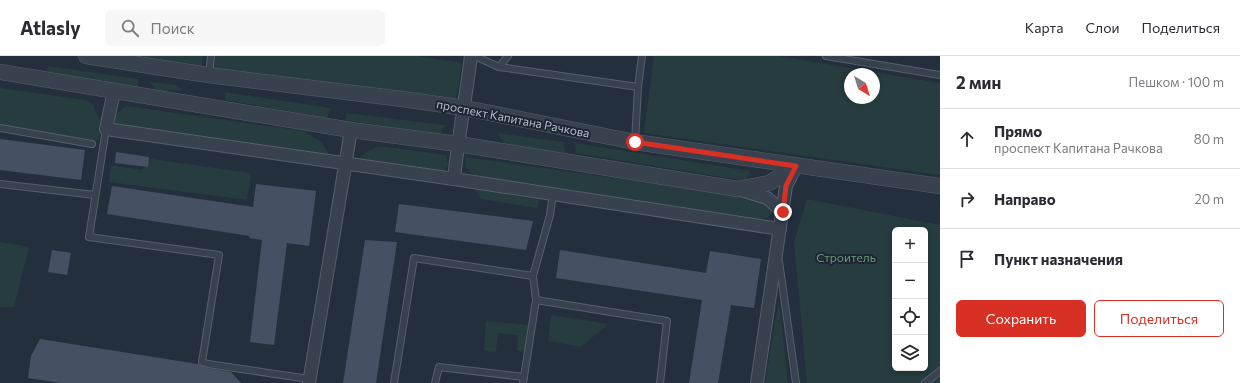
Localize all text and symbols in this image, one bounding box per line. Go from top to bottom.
search box [105,10,385,46]
text: Atlasly [20,16,81,39]
icon: search [119,17,141,39]
text: Поиск [151,19,195,37]
text: Карта [1025,19,1063,36]
text: Слои [1085,19,1120,36]
text: Поделиться [1142,19,1220,36]
north arrow [844,68,880,104]
text: 2 мин [956,72,1001,93]
text: Пешком · 100 m [1129,74,1224,90]
street label: проспект Капитана Рачкова [435,96,591,140]
text: Прямо [994,122,1042,140]
icon: ahead [956,128,978,150]
text: 80 m [1194,131,1224,147]
route start [626,133,644,151]
text: проспект Капитана Рачкова [994,140,1163,156]
icon: right [956,188,978,210]
text: Направо [994,190,1056,208]
text: 20 m [1195,191,1224,207]
route end [774,203,792,221]
map controls [892,227,928,371]
button: + [892,227,928,263]
icon: arrive [956,248,978,270]
park label: Строитель [816,250,876,264]
text: Пункт назначения [994,250,1123,268]
button: − [892,263,928,299]
button: locate [892,299,928,335]
button: Сохранить [956,300,1086,337]
button: Поделиться [1094,300,1224,337]
button: layers [892,335,928,371]

